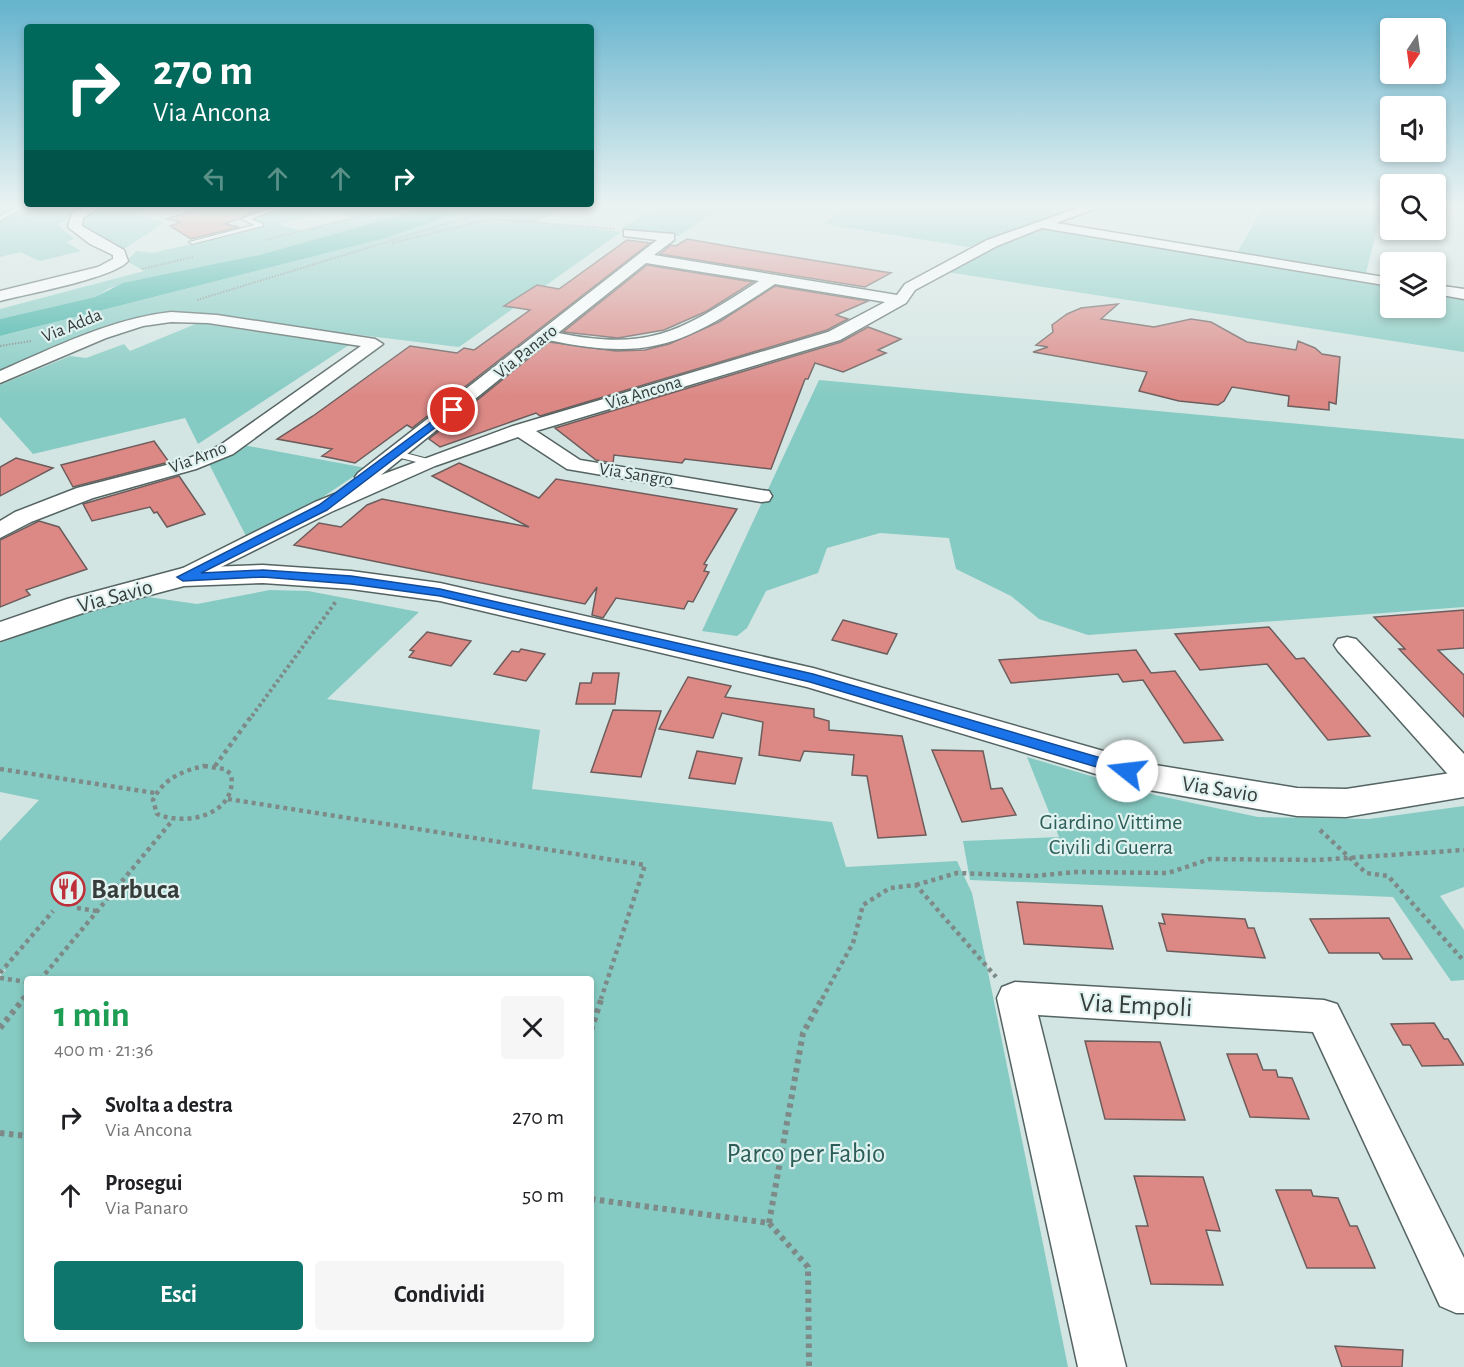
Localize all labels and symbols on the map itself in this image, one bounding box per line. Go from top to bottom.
north arrow [1380,18,1446,84]
street label: Via Adda [39,306,105,346]
street label: Via Panaro [491,321,561,383]
street label: Via Ancona [604,373,684,413]
pin [427,384,478,435]
street label: Via Arno [167,439,229,477]
street label: Via Sangro [598,460,674,490]
street label: Via Savio [75,575,155,617]
position arrow [1095,739,1159,803]
street label: Via Savio [1180,772,1260,806]
park label: Giardino Vittime Civili di Guerra [1040,811,1182,858]
restaurant icon: Barbuca [50,871,86,907]
place label: Barbuca [91,876,180,903]
street label: Via Empoli [1079,989,1193,1021]
park label: Parco per Fabio [727,1140,885,1167]

